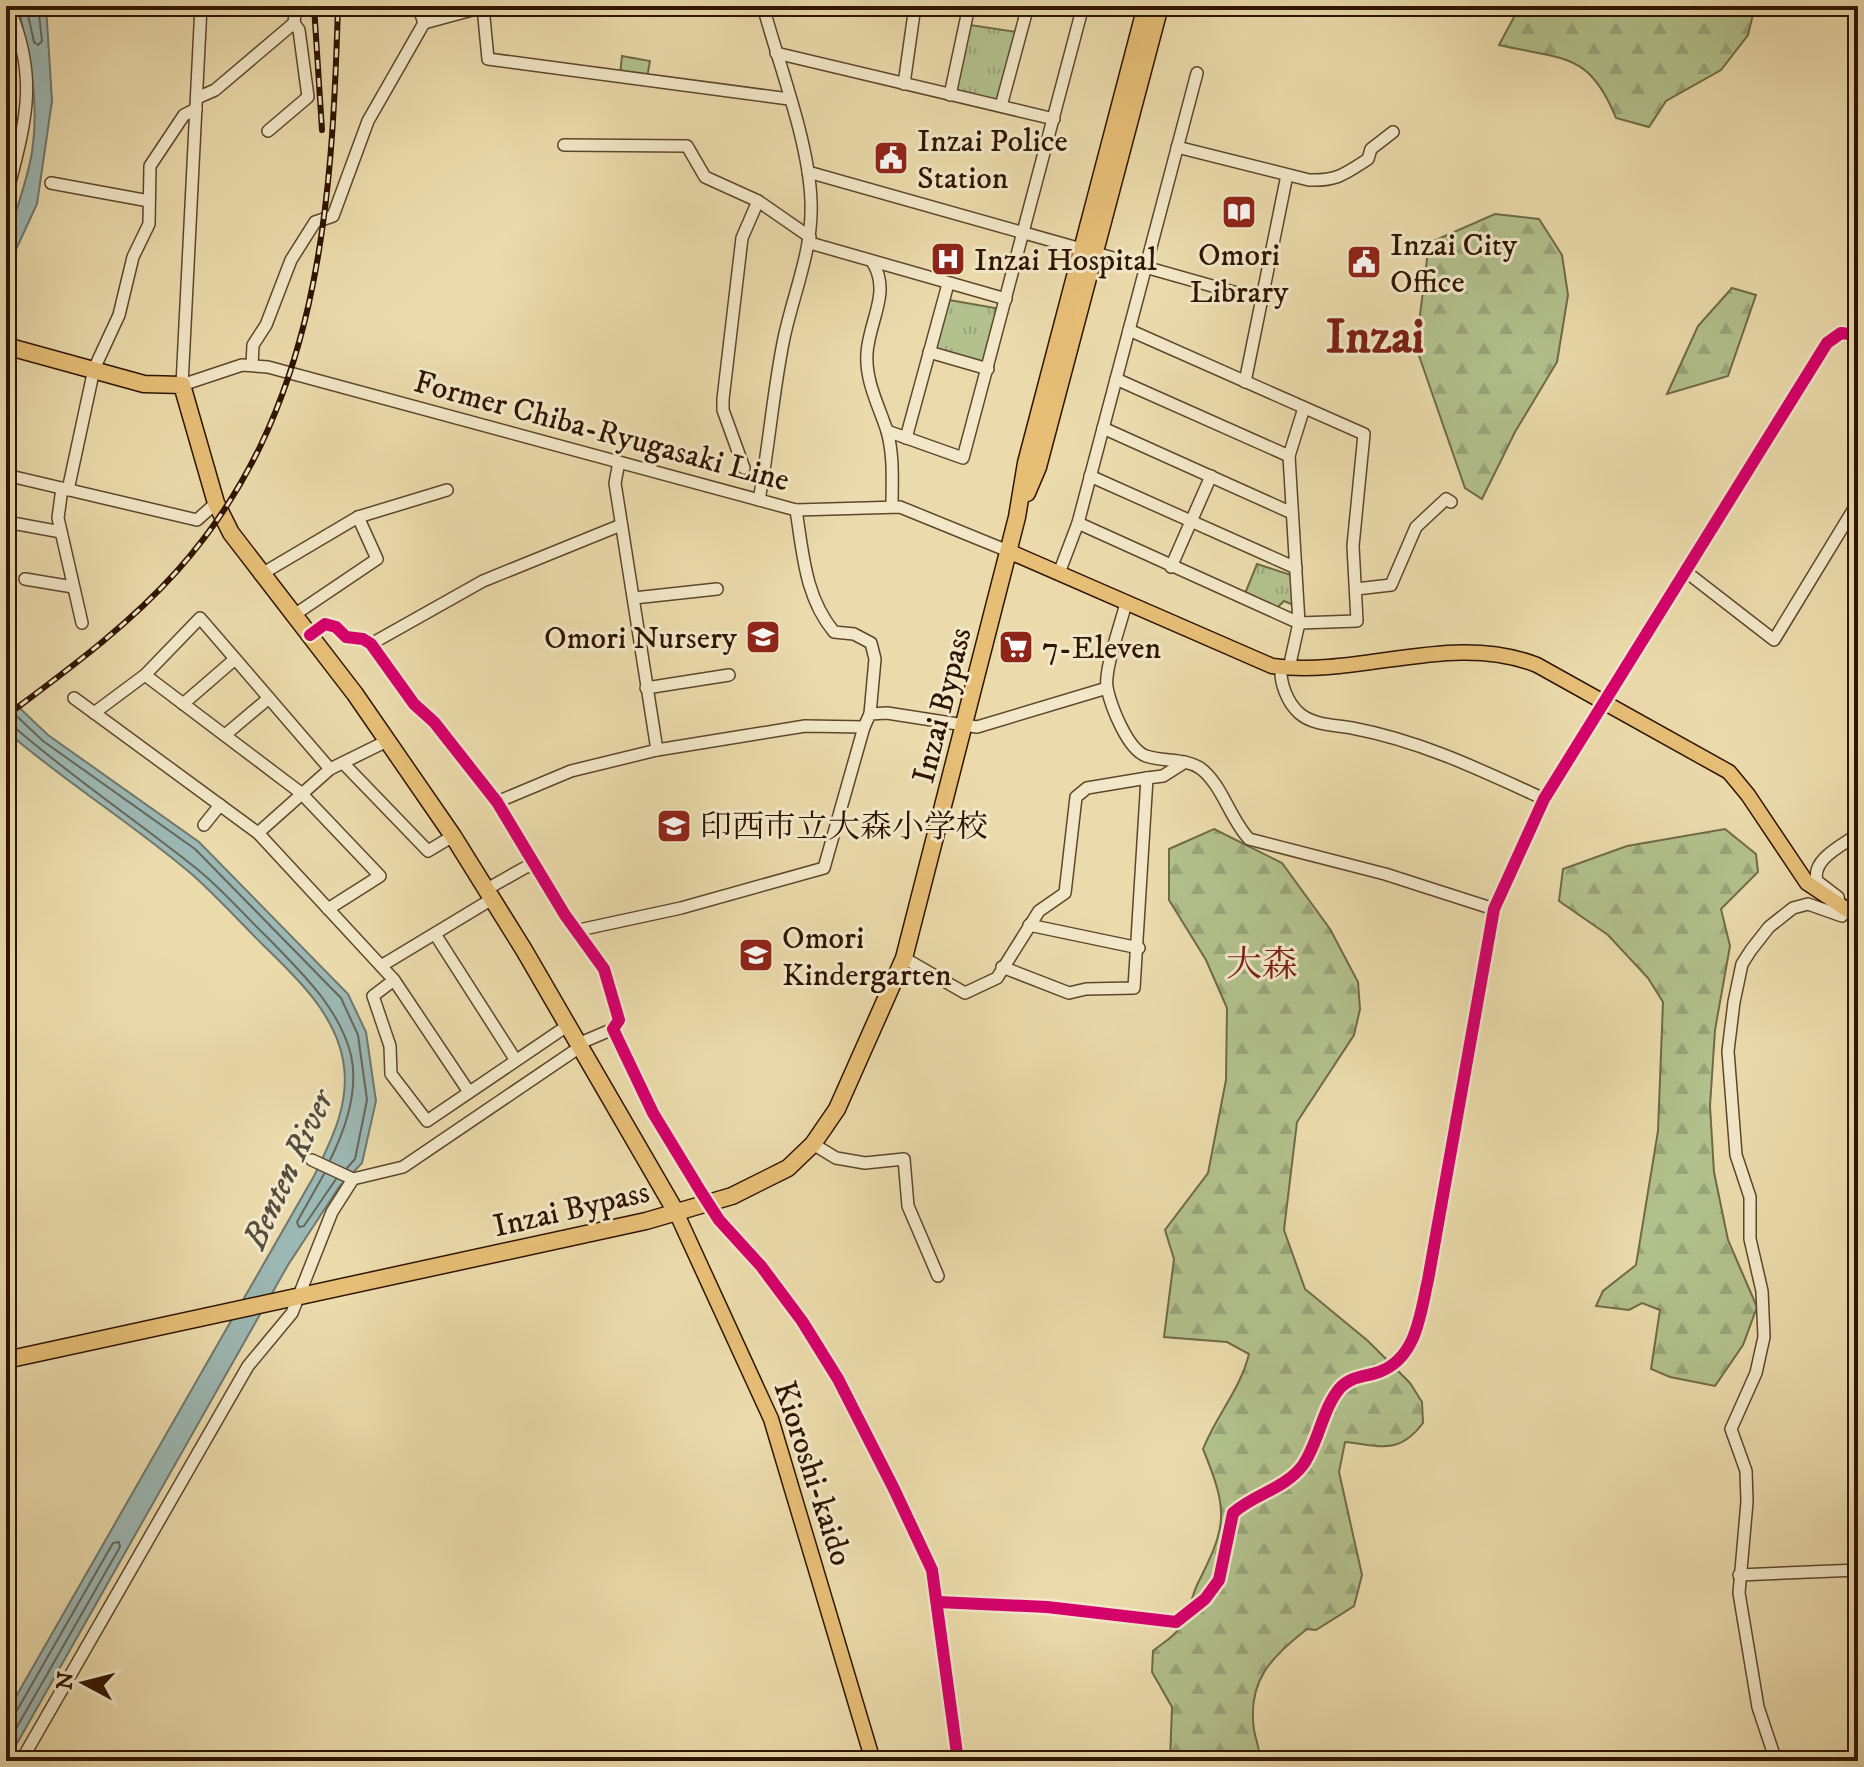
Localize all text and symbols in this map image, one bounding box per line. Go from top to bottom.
place label: Inzai Police Station [917,122,1068,199]
public building icon: Inzai Police Station [872,139,910,177]
library icon: Omori Library [1220,193,1258,231]
place label: Inzai City Office [1390,226,1518,303]
place label: Omori Library [1190,236,1289,313]
hospital icon: Inzai Hospital [929,240,967,278]
place label: Inzai Hospital [974,241,1157,281]
public building icon: Inzai City Office [1345,243,1383,281]
district label: Inzai [1326,308,1424,368]
street label: Former Chiba-Ryugasaki Line [409,363,793,501]
school or university icon: Omori Nursery [744,618,782,656]
place label: Omori Nursery [544,619,738,659]
street label: Inzai Bypass [904,624,982,787]
supermarket icon: 7-Eleven [997,628,1035,666]
place label: 7-Eleven [1042,629,1162,669]
school or university icon: 印西市立大森小学校 [655,807,693,845]
place label: 印西市立大森小学校 [700,808,988,848]
place label: Omori Kindergarten [782,919,952,996]
school or university icon: Omori Kindergarten [737,936,775,974]
district label: 大森 [1226,943,1298,988]
water label: Benten River [233,1081,345,1257]
street label: Inzai Bypass [490,1173,653,1247]
street label: Kioroshi-kaido [763,1376,861,1571]
north arrow [44,1643,124,1723]
text: N [51,1670,80,1691]

